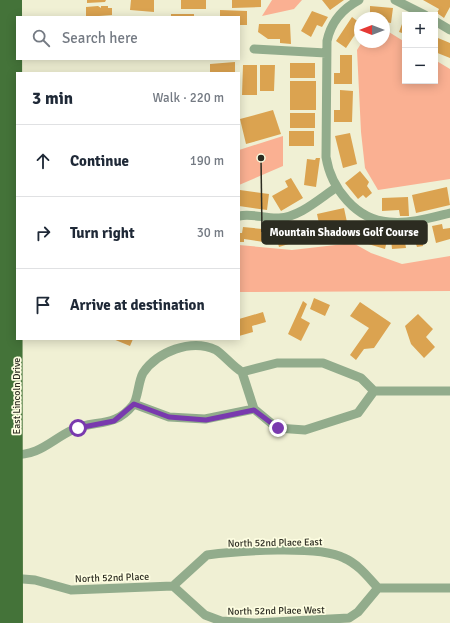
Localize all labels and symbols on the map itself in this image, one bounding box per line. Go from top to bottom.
north arrow [354,12,390,48]
callout: Mountain Shadows Golf Course [262,221,427,244]
text: Mountain Shadows Golf Course [269,226,419,239]
street label: East Lincoln Drive [11,358,23,434]
route start [69,419,87,437]
route end [269,419,287,437]
street label: North 52nd Place East [227,536,323,550]
street label: North 52nd Place [75,571,149,585]
street label: North 52nd Place West [227,604,325,618]

